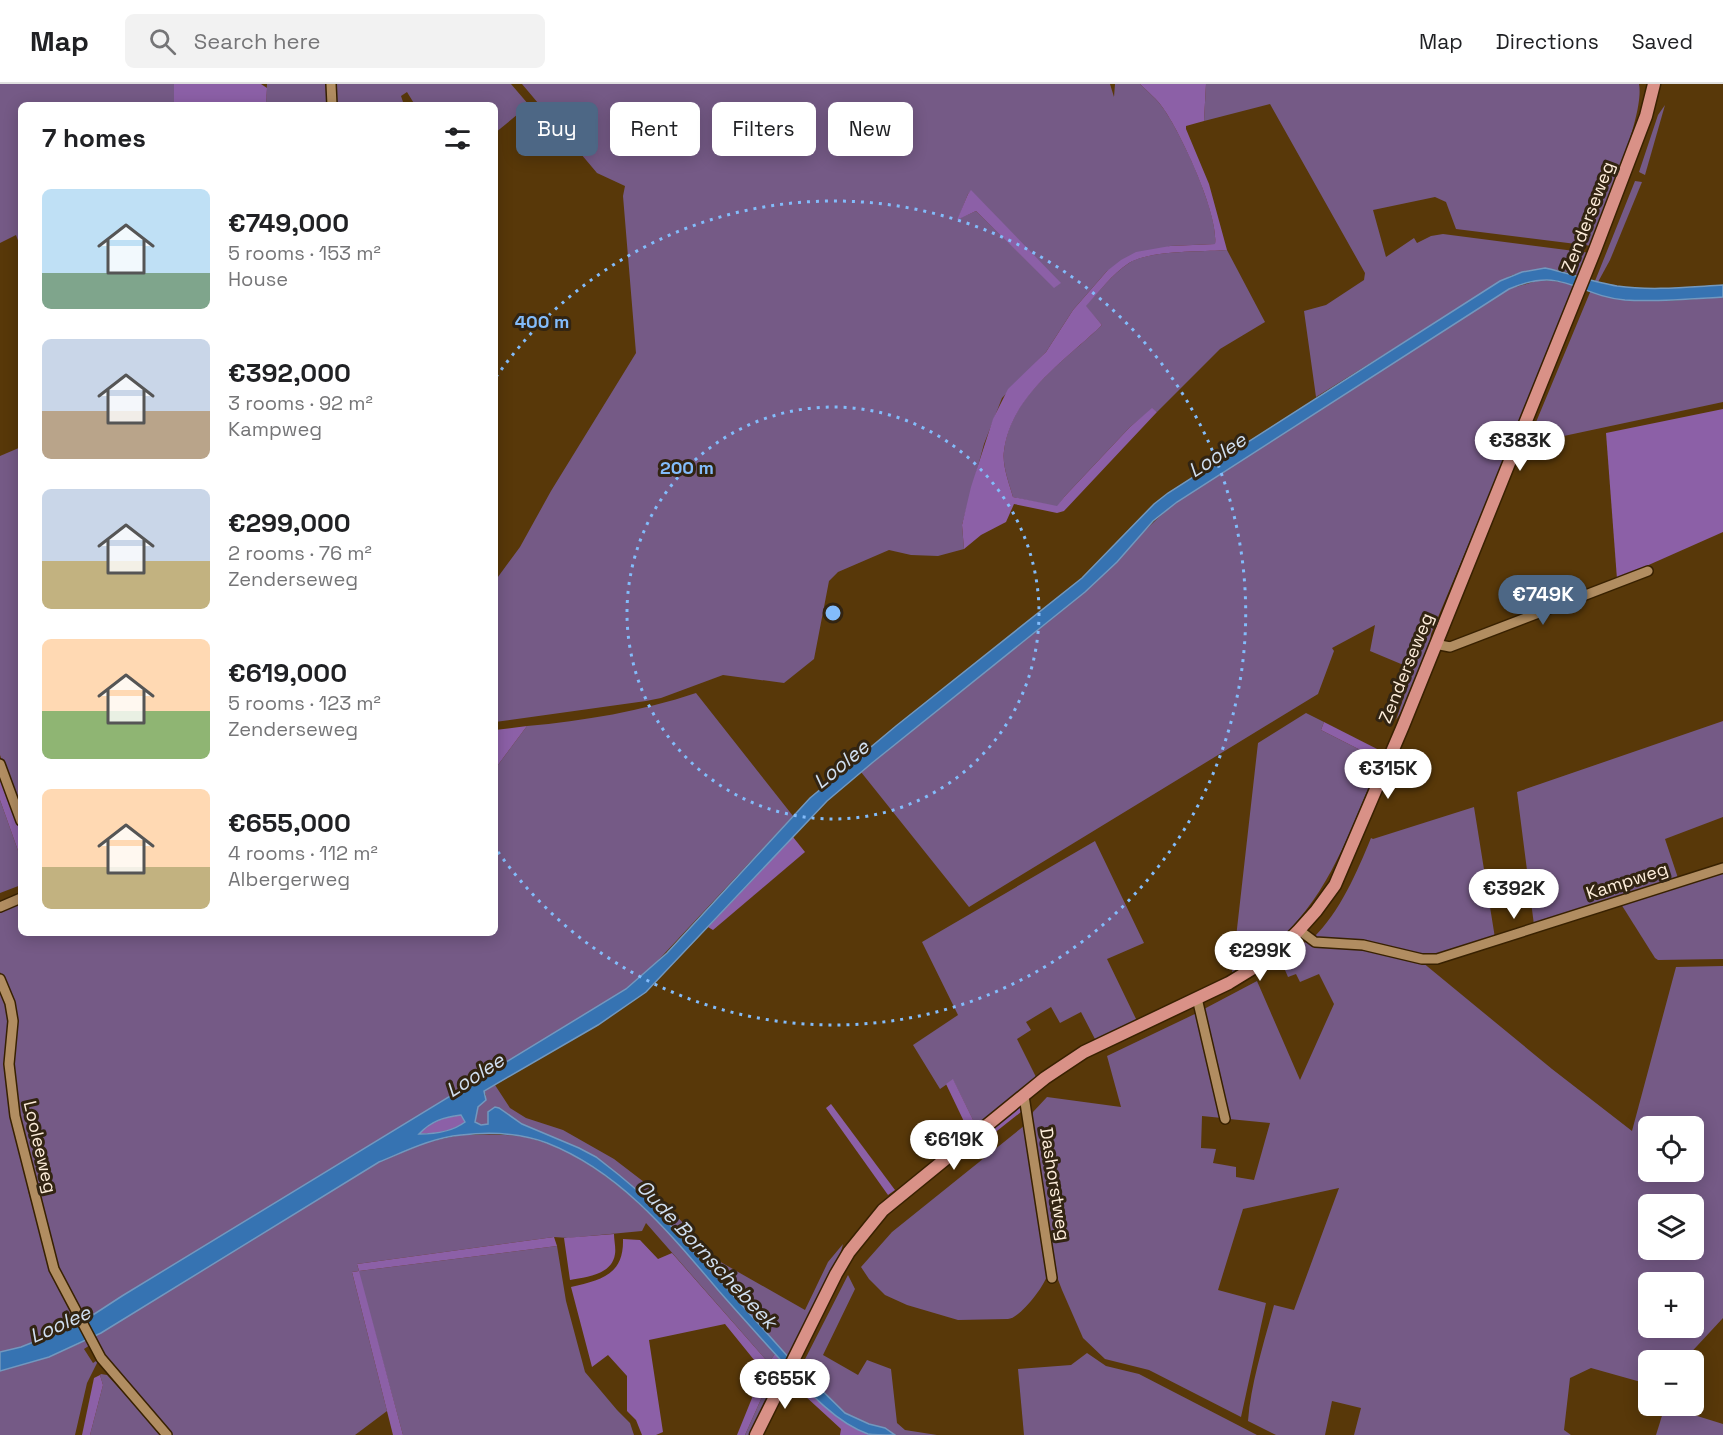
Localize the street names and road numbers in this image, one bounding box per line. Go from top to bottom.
street label: Zenderseweg [1556,158,1619,276]
street label: Zenderseweg [1373,609,1438,726]
street label: Kampweg [1583,857,1671,905]
street label: Looleeweg [19,1098,62,1195]
street label: Dashorstweg [1035,1126,1076,1242]

